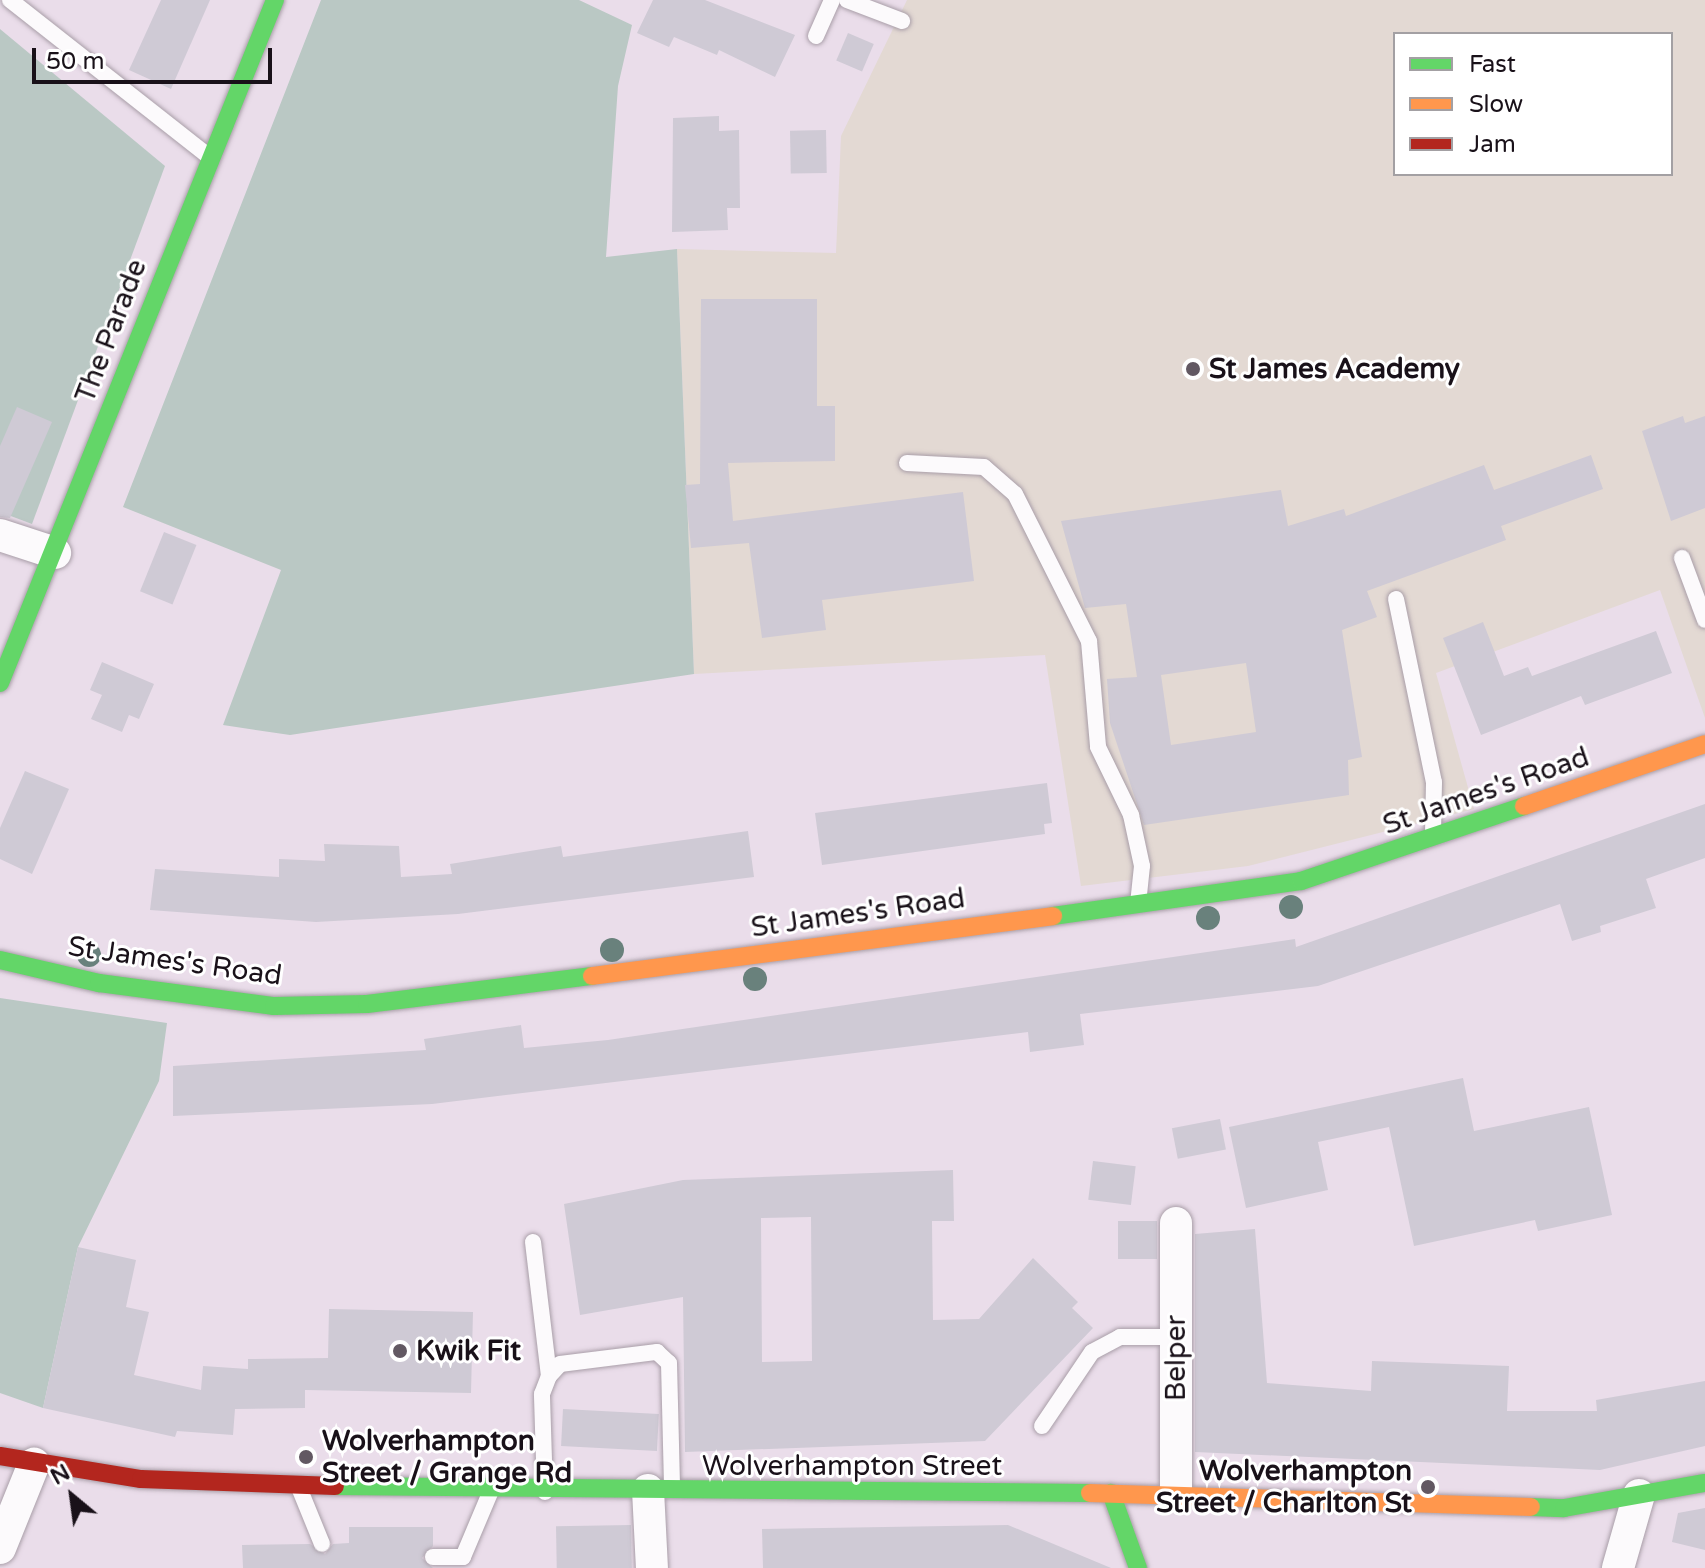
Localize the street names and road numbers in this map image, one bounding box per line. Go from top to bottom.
street label: The Parade [68,255,154,407]
street label: St James's Road [1379,740,1593,842]
street label: St James's Road [749,881,967,945]
street label: St James's Road [66,929,284,993]
street label: Belper [1159,1315,1193,1401]
street label: Wolverhampton Street [702,1449,1002,1483]

